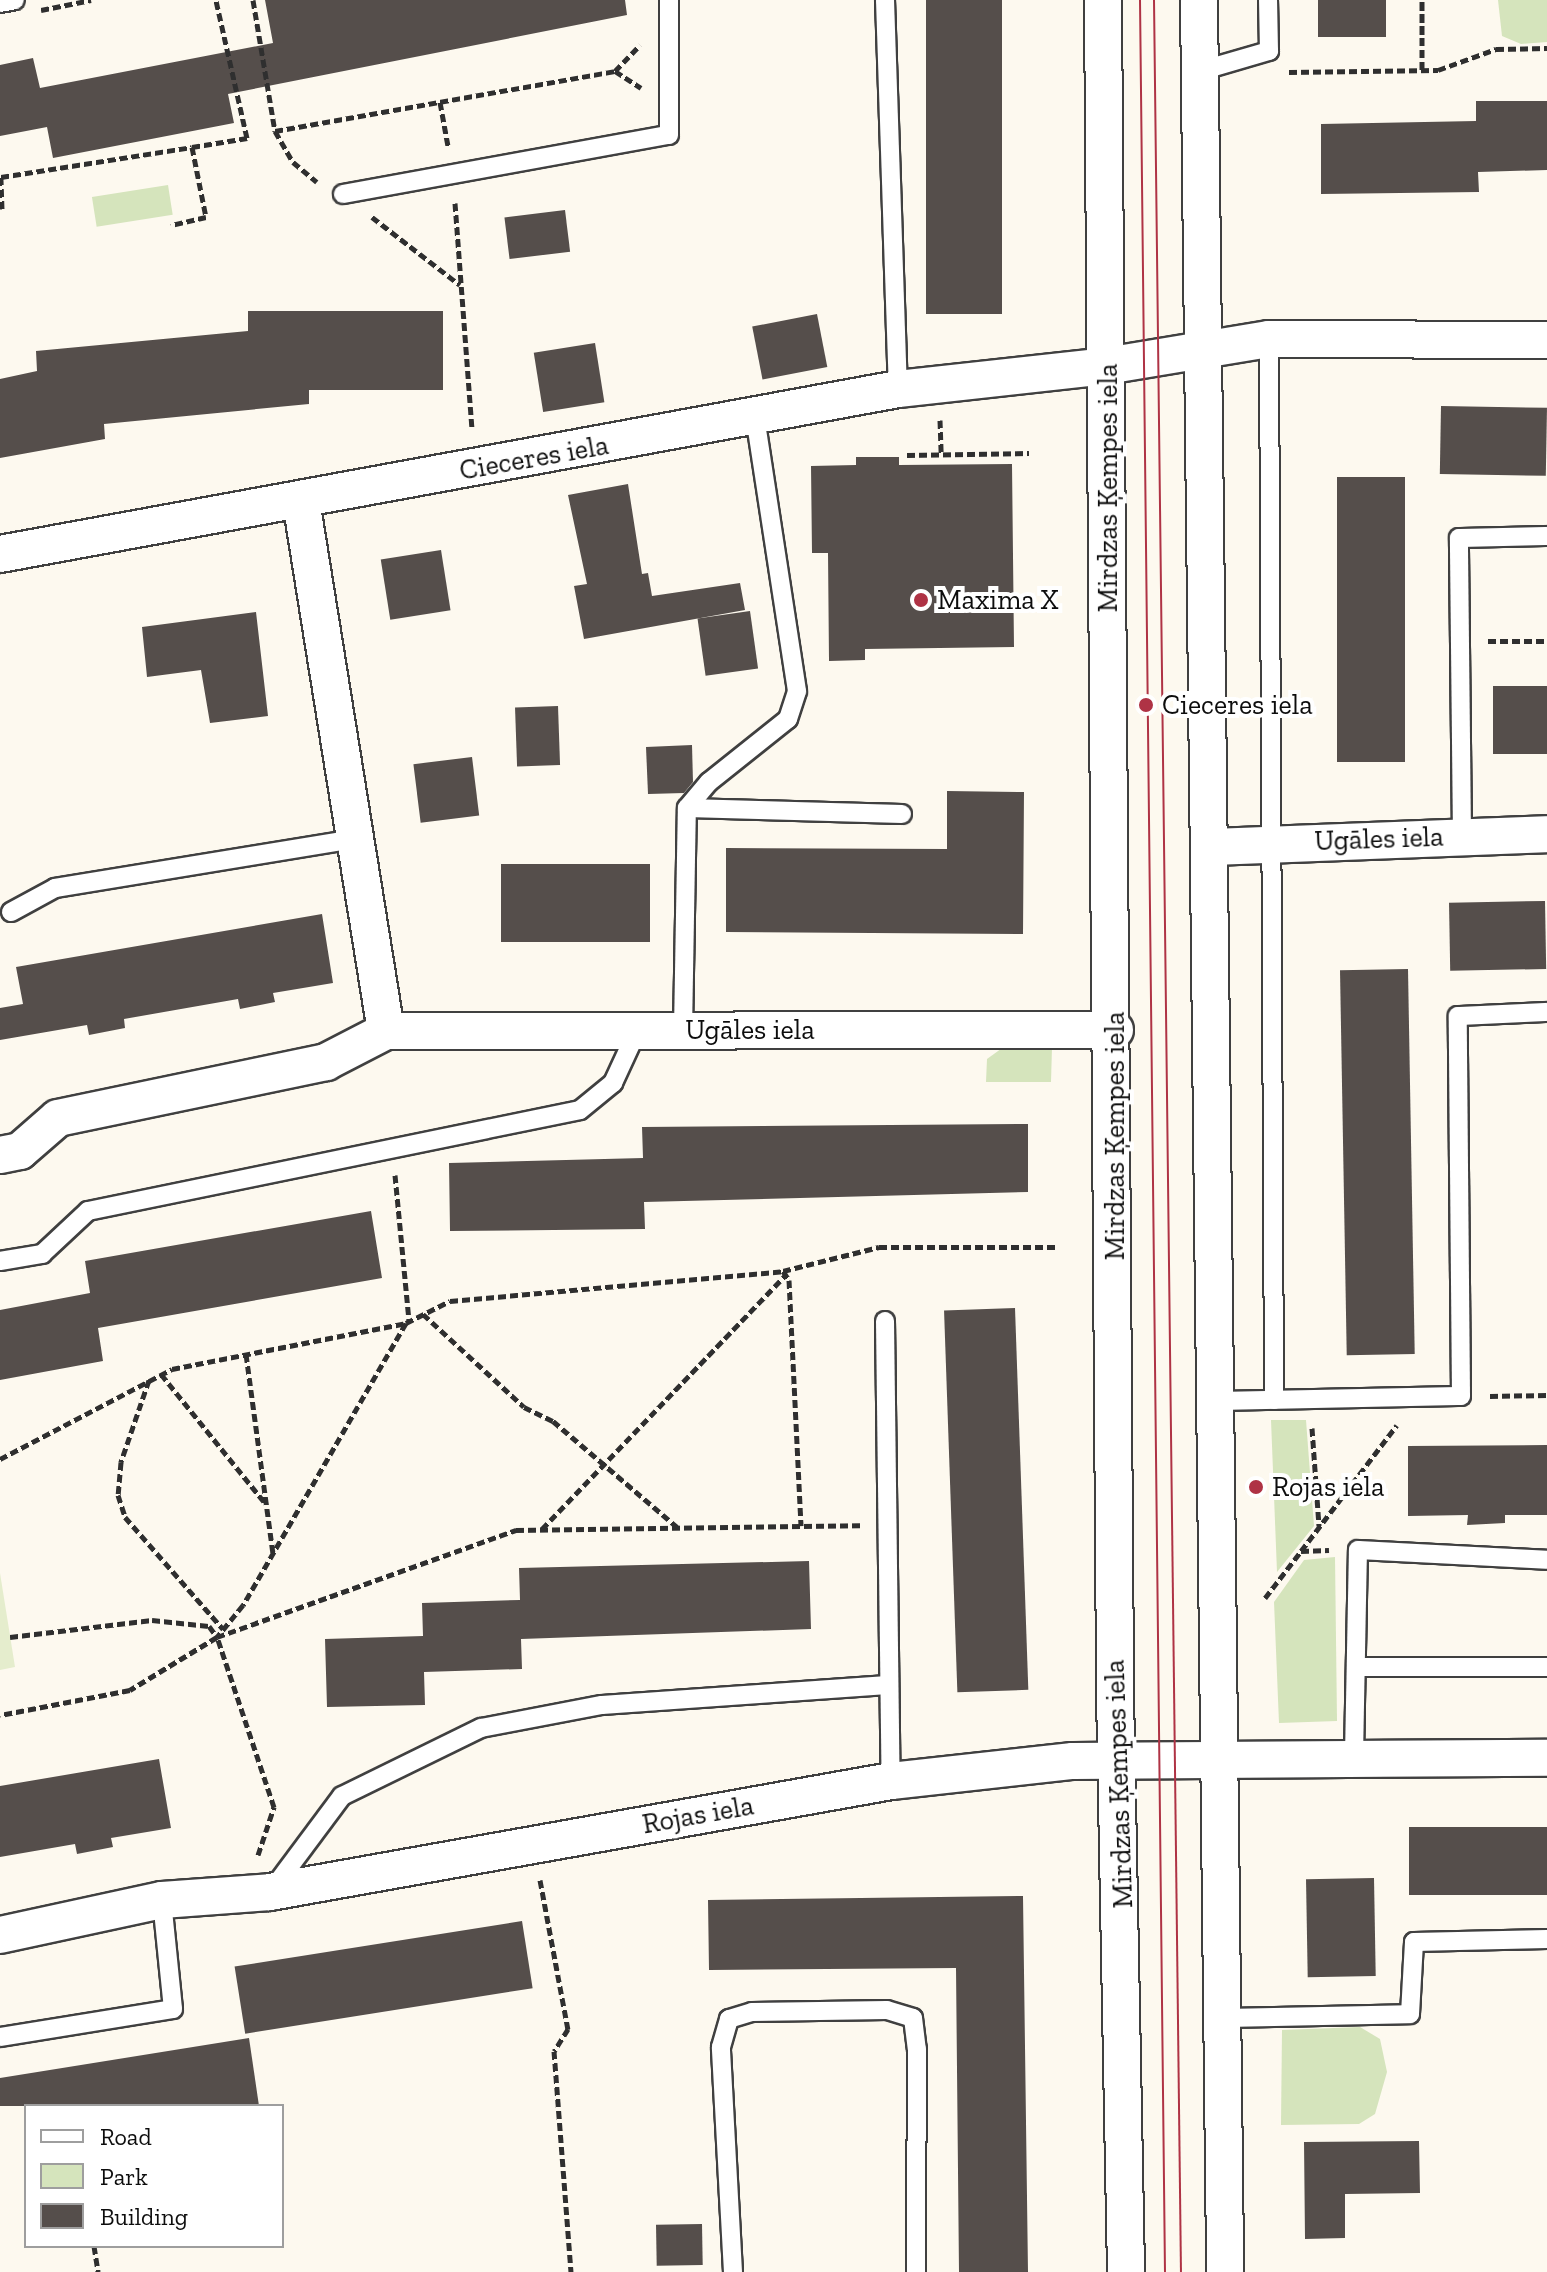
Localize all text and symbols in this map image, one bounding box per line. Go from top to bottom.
street label: Mirdzas Ķempes iela [1091,364,1125,612]
street label: Cieceres iela [457,428,611,488]
place label: Maxima X [937,583,1059,617]
marker: Maxima X [912,591,930,609]
place label: Cieceres iela [1162,688,1313,722]
marker: Cieceres iela [1137,696,1155,714]
street label: Ugāles iela [1314,820,1444,858]
street label: Mirdzas Ķempes iela [1098,1012,1132,1260]
street label: Ugāles iela [685,1013,815,1047]
place label: Rojas iela [1272,1470,1384,1504]
marker: Rojas iela [1247,1478,1265,1496]
street label: Mirdzas Ķempes iela [1098,1659,1140,1909]
street label: Rojas iela [640,1789,756,1841]
legend [24,2104,284,2248]
text: Road [100,2122,152,2151]
text: Park [100,2162,148,2191]
text: Building [100,2202,188,2231]

